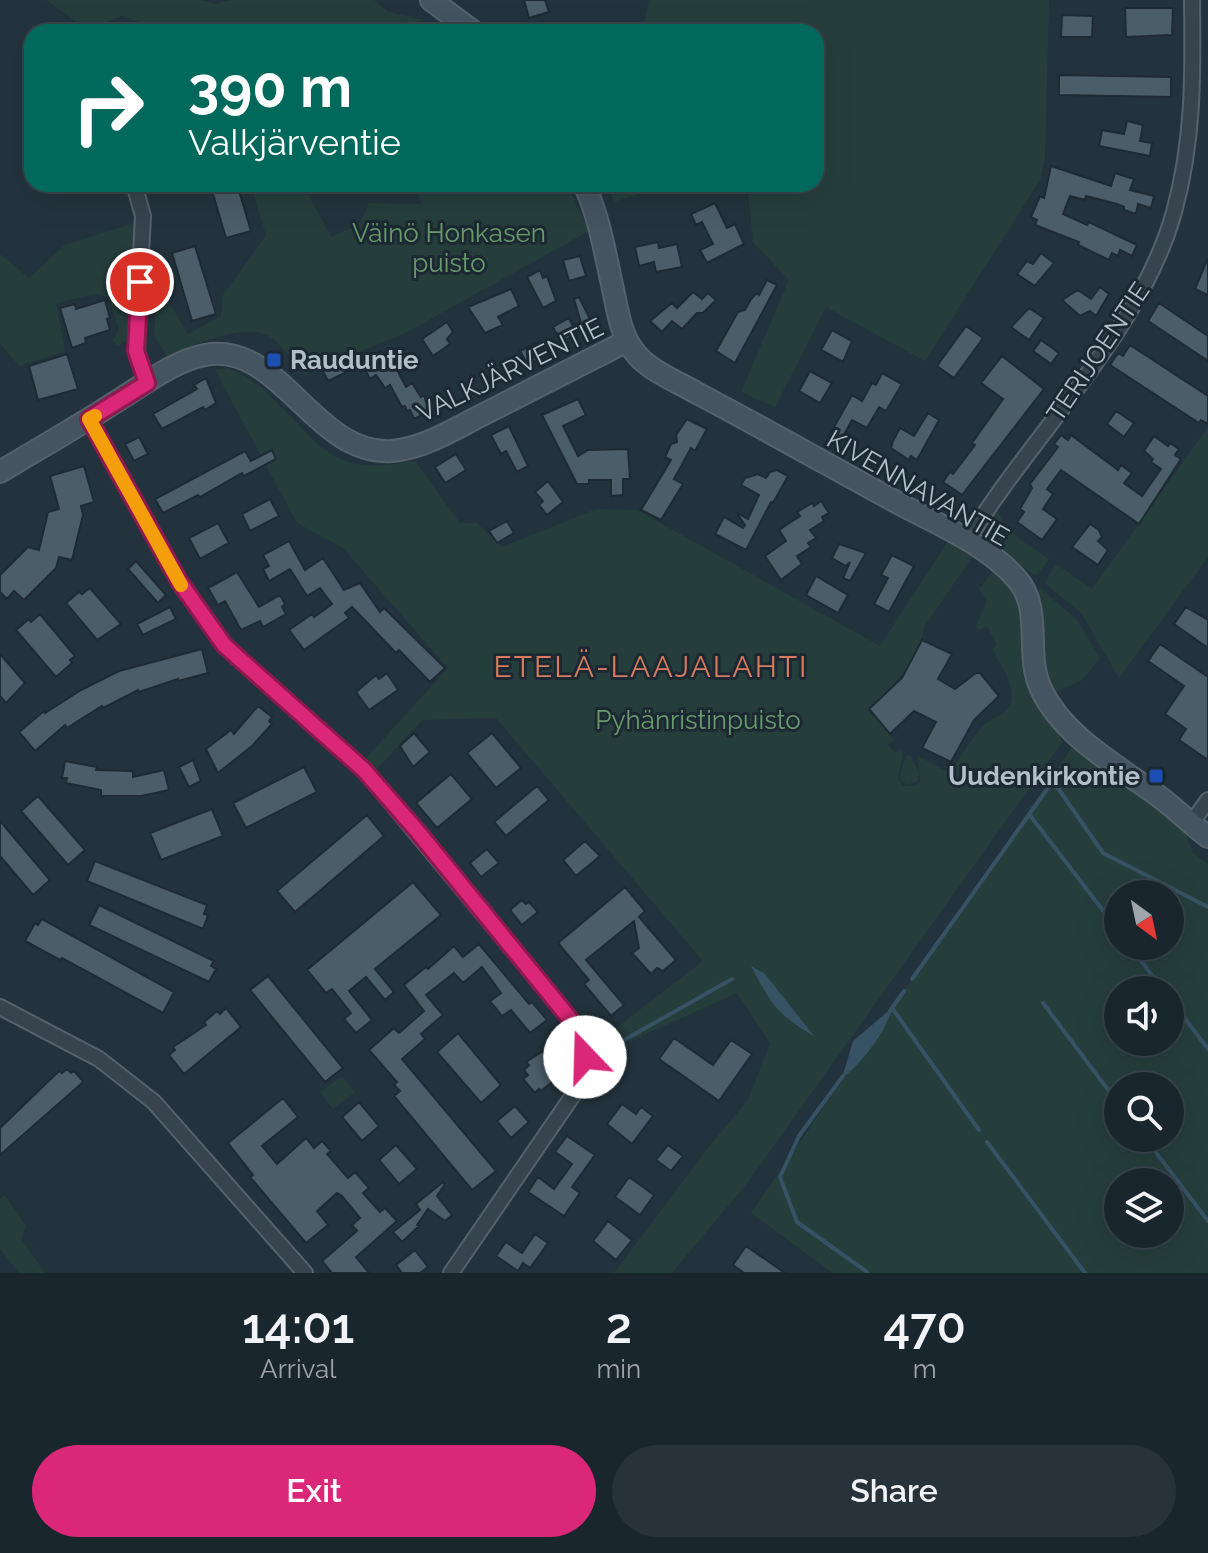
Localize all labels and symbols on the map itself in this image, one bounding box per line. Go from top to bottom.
park label: Väinö Honkasen puisto [352,218,546,278]
pin [106,248,174,316]
street label: TERIJOENTIE [1040,277,1156,427]
street label: VALKJÄRVENTIE [412,312,608,428]
place label: Rauduntie [290,345,419,375]
marker: Rauduntie [265,351,283,369]
street label: KIVENNAVANTIE [822,424,1014,552]
district label: ETELÄ-LAAJALAHTI [493,649,809,684]
park label: Pyhänristinpuisto [595,705,801,735]
place label: Uudenkirkontie [948,761,1140,791]
marker: Uudenkirkontie [1147,767,1165,785]
north arrow [1104,880,1184,960]
position arrow [543,1015,627,1099]

